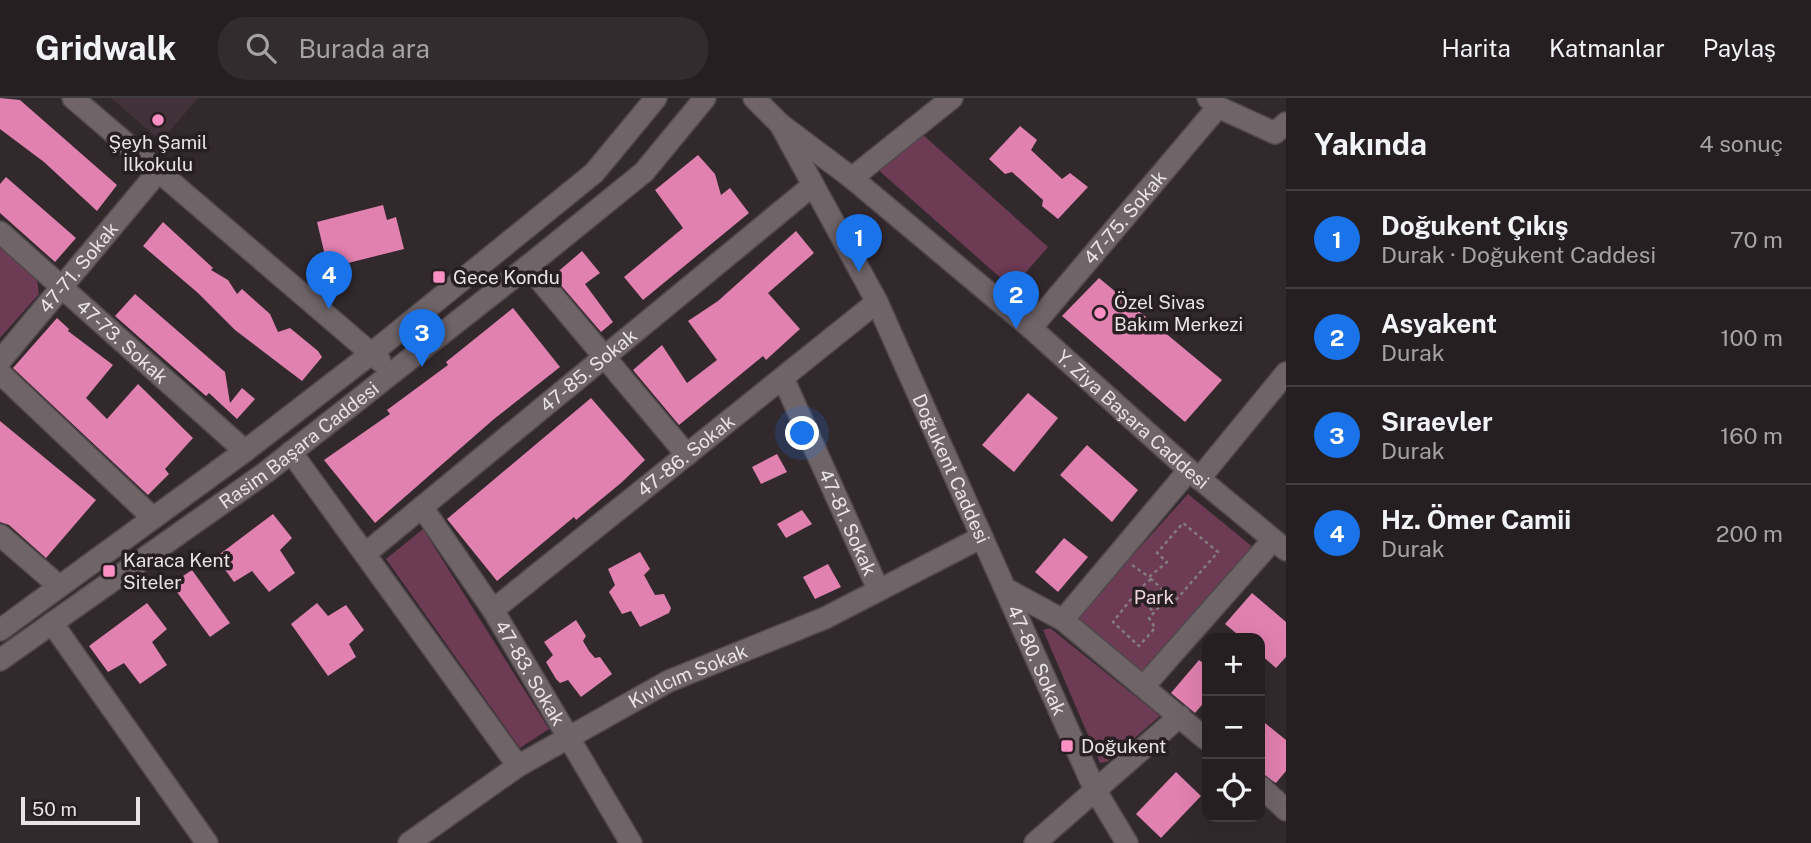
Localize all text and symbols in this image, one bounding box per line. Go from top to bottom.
search box [218,17,708,80]
text: Gridwalk [35,29,176,67]
icon: search [242,29,280,67]
text: Burada ara [298,33,430,64]
text: Harita [1442,34,1511,62]
text: Katmanlar [1549,34,1665,62]
text: Paylaş [1703,34,1776,62]
marker: Şeyh Şamil İlkokulu [150,112,166,128]
text: Yakında [1314,126,1427,162]
text: 4 sonuç [1699,130,1783,157]
place label: Şeyh Şamil İlkokulu [108,131,208,175]
street label: 47-75. Sokak [1079,166,1171,269]
text: Doğukent Çıkış [1381,210,1568,241]
pin: 1 [836,214,882,272]
street label: 47-71. Sokak [34,217,123,317]
text: 1 [1332,226,1342,253]
text: 70 m [1730,226,1783,253]
text: Durak · Doğukent Caddesi [1381,241,1656,268]
pin: 4 [306,251,352,309]
place label: Gece Kondu [453,266,560,288]
marker: Gece Kondu [431,269,447,285]
pin: 2 [993,271,1039,329]
place label: Özel Sivas Bakım Merkezi [1114,291,1243,335]
street label: 47-73. Sokak [72,295,173,388]
marker: Özel Sivas Bakım Merkezi [1092,305,1108,321]
text: Asyakent [1381,308,1497,339]
pin: 3 [399,309,445,367]
street label: 47-85. Sokak [535,324,641,417]
text: 2 [1330,324,1344,351]
text: 100 m [1720,324,1783,351]
text: Durak [1381,339,1445,366]
street label: Y. Ziya Başara Caddesi [1052,345,1214,493]
street label: Rasim Başara Caddesi [215,377,383,513]
street label: Doğukent Caddesi [908,390,994,547]
text: Sıraevler [1381,406,1493,437]
street label: 47-86. Sokak [633,410,739,501]
your location [785,416,819,450]
text: 3 [1329,422,1345,449]
text: 160 m [1720,422,1783,449]
text: Durak [1381,437,1445,464]
street label: 47-81. Sokak [814,465,882,579]
text: Hz. Ömer Camii [1381,504,1571,535]
text: 4 [1329,520,1345,547]
text: 200 m [1716,520,1783,547]
text: Durak [1381,535,1445,562]
place label: Karaca Kent Siteler [123,549,230,593]
marker: Karaca Kent Siteler [101,563,117,579]
park label: Park [1134,586,1175,608]
street label: 47-80. Sokak [1003,602,1071,719]
street label: 47-83. Sokak [490,616,570,730]
map controls [1202,633,1265,822]
button: + [1202,633,1265,696]
street label: Kıvılcım Sokak [624,639,751,713]
button: − [1202,696,1265,759]
place label: Doğukent [1081,735,1167,757]
marker: Doğukent [1059,738,1075,754]
button: locate [1202,759,1265,822]
scale bar [21,794,140,826]
text: 50 m [32,798,77,820]

